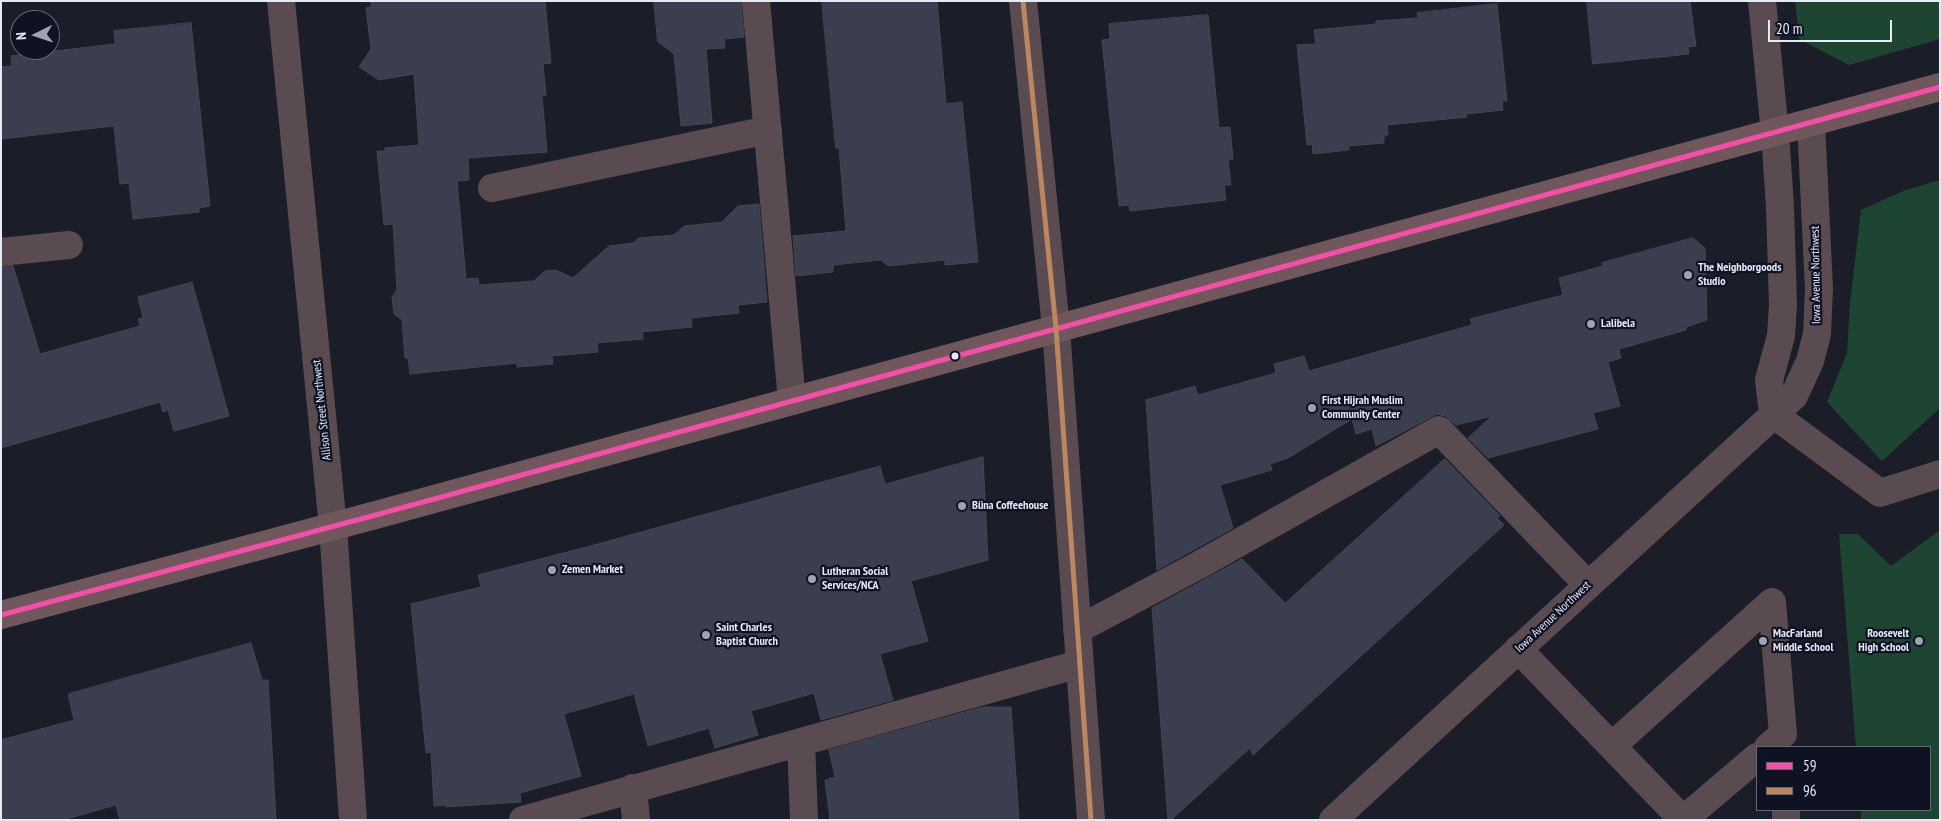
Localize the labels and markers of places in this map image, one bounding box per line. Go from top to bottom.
place label: The Neighborgoods Studio [1698,261,1781,289]
marker: The Neighborgoods Studio [1682,269,1694,281]
place label: Lalibela [1601,317,1635,331]
marker: Lalibela [1585,318,1597,330]
unlabelled marker [950,351,960,361]
place label: First Hijrah Muslim Community Center [1322,394,1403,422]
marker: First Hijrah Muslim Community Center [1306,402,1318,414]
place label: Büna Coffeehouse [972,499,1048,513]
marker: Büna Coffeehouse [956,500,968,512]
place label: Zemen Market [562,563,623,577]
marker: Zemen Market [546,564,558,576]
place label: Lutheran Social Services/NCA [822,565,888,593]
marker: Lutheran Social Services/NCA [806,573,818,585]
place label: Saint Charles Baptist Church [716,621,778,649]
place label: MacFarland Middle School [1773,627,1833,655]
place label: Roosevelt High School [1858,627,1909,655]
marker: Saint Charles Baptist Church [700,629,712,641]
marker: MacFarland Middle School [1757,635,1769,647]
marker: Roosevelt High School [1913,635,1925,647]

